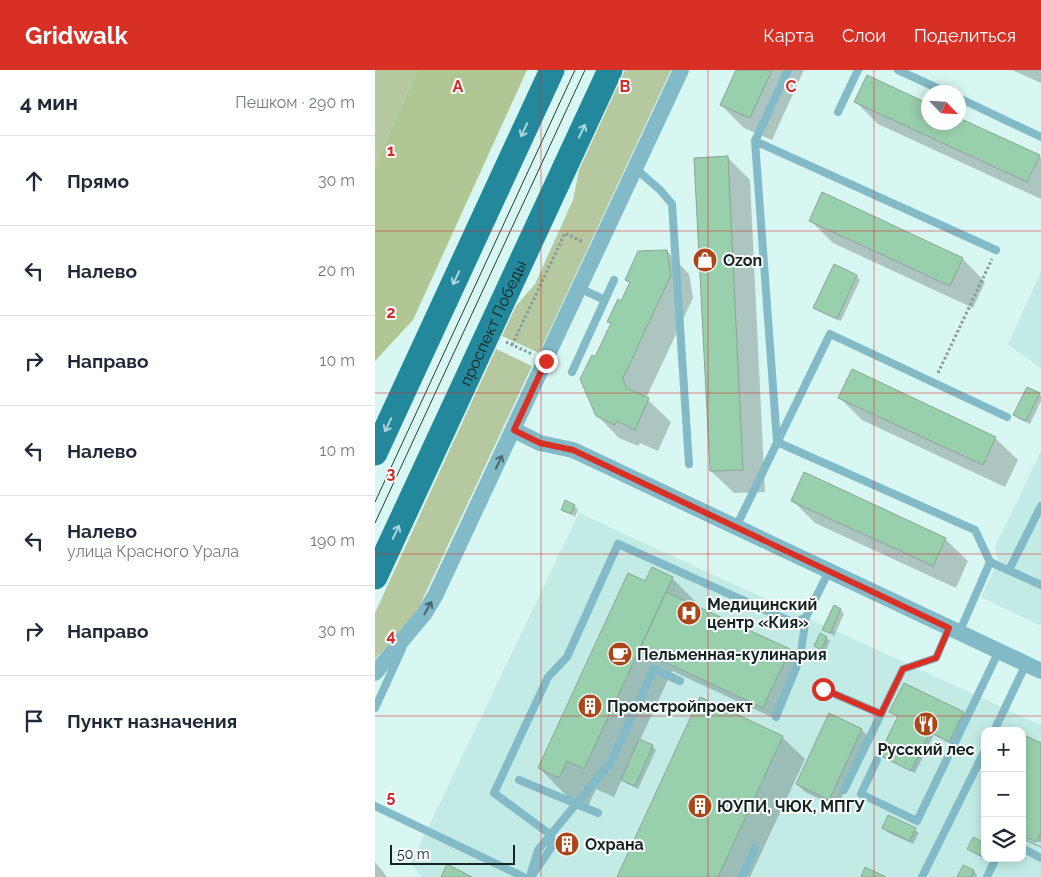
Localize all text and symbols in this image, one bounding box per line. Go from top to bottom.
text: Gridwalk [25,21,128,50]
text: Карта [763,25,814,46]
text: Слои [842,25,886,46]
text: Поделиться [914,25,1016,46]
text: A [453,77,464,96]
text: B [620,77,631,96]
text: C [786,77,797,96]
north arrow [921,85,966,130]
text: 4 мин [20,90,78,115]
text: Пешком · 290 m [235,93,355,112]
one-way arrow [519,122,528,137]
one-way arrow [577,124,587,139]
text: 1 [387,141,395,160]
icon: ahead [20,167,48,195]
text: Прямо [67,170,129,192]
text: 30 m [318,171,355,190]
shop icon: Ozon [692,247,718,273]
place label: Ozon [723,251,762,270]
icon: left [20,257,48,285]
street label: проспект Победы [456,257,530,389]
text: Налево [67,260,137,282]
text: 20 m [318,261,355,280]
one-way arrow [451,270,460,285]
text: 2 [386,303,396,322]
icon: right [20,347,48,375]
text: Направо [67,350,148,372]
route end [535,350,558,373]
text: 10 m [320,351,355,370]
one-way arrow [382,417,392,432]
icon: left [20,437,48,465]
text: Налево [67,440,137,462]
text: 10 m [320,441,355,460]
one-way arrow [494,455,504,470]
text: 3 [387,464,396,483]
text: Налево [67,520,137,542]
one-way arrow [391,525,401,540]
icon: left [20,527,48,555]
text: 190 m [310,531,355,550]
text: улица Красного Урала [67,542,239,561]
place label: Медицинский центр «Кия» [707,595,817,632]
hospital icon: Медицинский центр «Кия» [676,600,702,626]
one-way arrow [423,601,433,615]
icon: right [20,617,48,645]
text: Направо [67,620,148,642]
text: 30 m [318,621,355,640]
text: 4 [386,626,396,645]
cafe icon: Пельменная-кулинария [607,641,633,667]
place label: Пельменная-кулинария [637,645,827,664]
route start [812,678,835,701]
building icon: Промстройпроект [577,693,603,719]
place label: Промстройпроект [607,697,753,716]
icon: arrive [20,707,48,735]
text: Пункт назначения [67,710,237,732]
restaurant icon: Русский лес [913,711,939,737]
map controls [981,727,1026,862]
button: + [981,727,1026,772]
place label: Русский лес [877,740,975,759]
button: − [981,772,1026,817]
text: 5 [387,787,396,806]
building icon: ЮУПИ, ЧЮК, МПГУ [687,793,713,819]
place label: ЮУПИ, ЧЮК, МПГУ [717,797,865,816]
button: layers [981,817,1026,862]
building icon: Охрана [554,831,580,857]
place label: Охрана [585,835,644,854]
scale bar [390,842,515,865]
text: 50 m [397,846,430,862]

